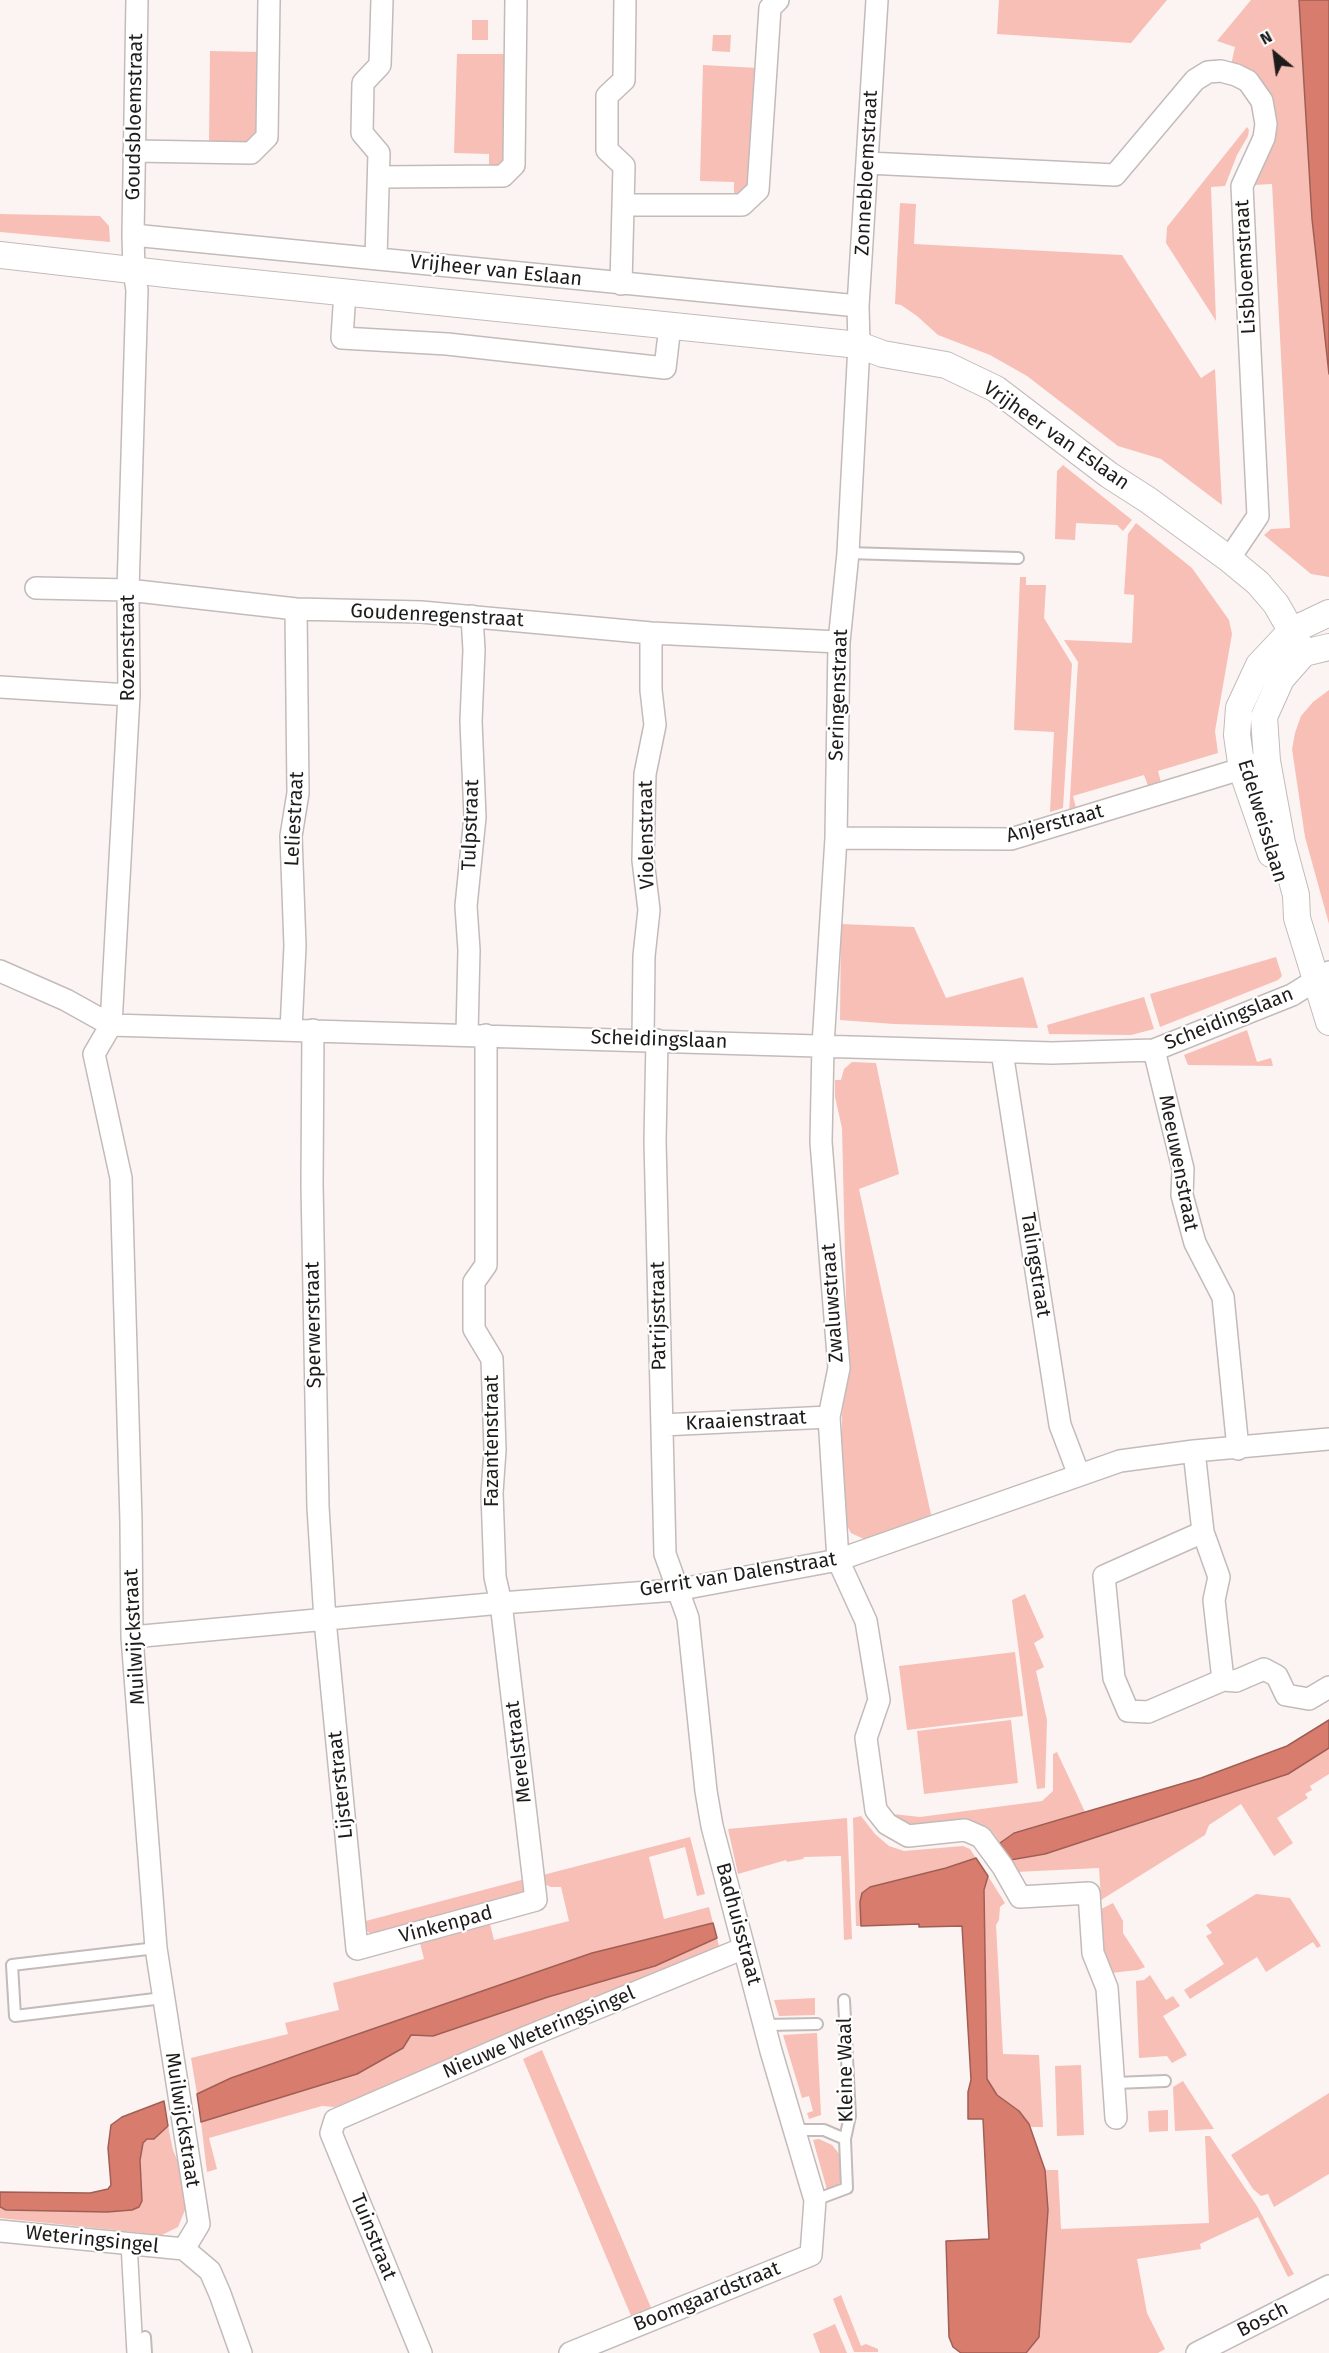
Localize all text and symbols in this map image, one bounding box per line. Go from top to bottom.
north arrow [1245,24,1305,84]
text: N [1257,27,1275,49]
street label: Goudsbloemstraat [122,33,148,201]
street label: Zonnebloemstraat [851,90,883,256]
street label: Lisbloemstraat [1230,199,1262,335]
street label: Vrijheer van Eslaan [409,250,583,292]
street label: Vrijheer van Eslaan [978,377,1134,495]
street label: Rozenstraat [116,594,140,702]
street label: Goudenregenstraat [350,599,524,633]
street label: Seringenstraat [825,629,853,761]
street label: Edelweisslaan [1232,757,1292,885]
street label: Leliestraat [281,771,309,867]
street label: Tulpstraat [457,779,485,871]
street label: Violenstraat [634,780,660,890]
street label: Anjerstraat [1004,800,1106,848]
street label: Scheidingslaan [1161,982,1297,1056]
street label: Scheidingslaan [590,1026,728,1054]
street label: Meeuwenstraat [1153,1093,1203,1233]
street label: Talingstraat [1015,1211,1055,1319]
street label: Zwaluwstraat [817,1243,849,1363]
street label: Patrijsstraat [646,1261,672,1371]
street label: Sperwerstraat [301,1262,327,1388]
street label: Fazantenstraat [480,1375,504,1507]
street label: Kraaienstraat [685,1406,807,1436]
street label: Gerrit van Dalenstraat [638,1548,838,1602]
street label: Muilwijckstraat [119,1568,151,1706]
street label: Merelstraat [501,1700,537,1804]
street label: Lijsterstraat [323,1730,359,1840]
street label: Badhuisstraat [710,1860,766,1988]
street label: Vinkenpad [397,1901,495,1949]
street label: Nieuwe Weteringsingel [439,1982,639,2084]
street label: Kleine Waal [833,2017,859,2123]
street label: Muilwijckstraat [159,2051,205,2189]
street label: Tuinstraat [345,2190,401,2284]
street label: Weteringsingel [24,2221,160,2259]
street label: Boomgaardstraat [630,2257,784,2337]
street label: Bosch [1233,2297,1293,2343]

